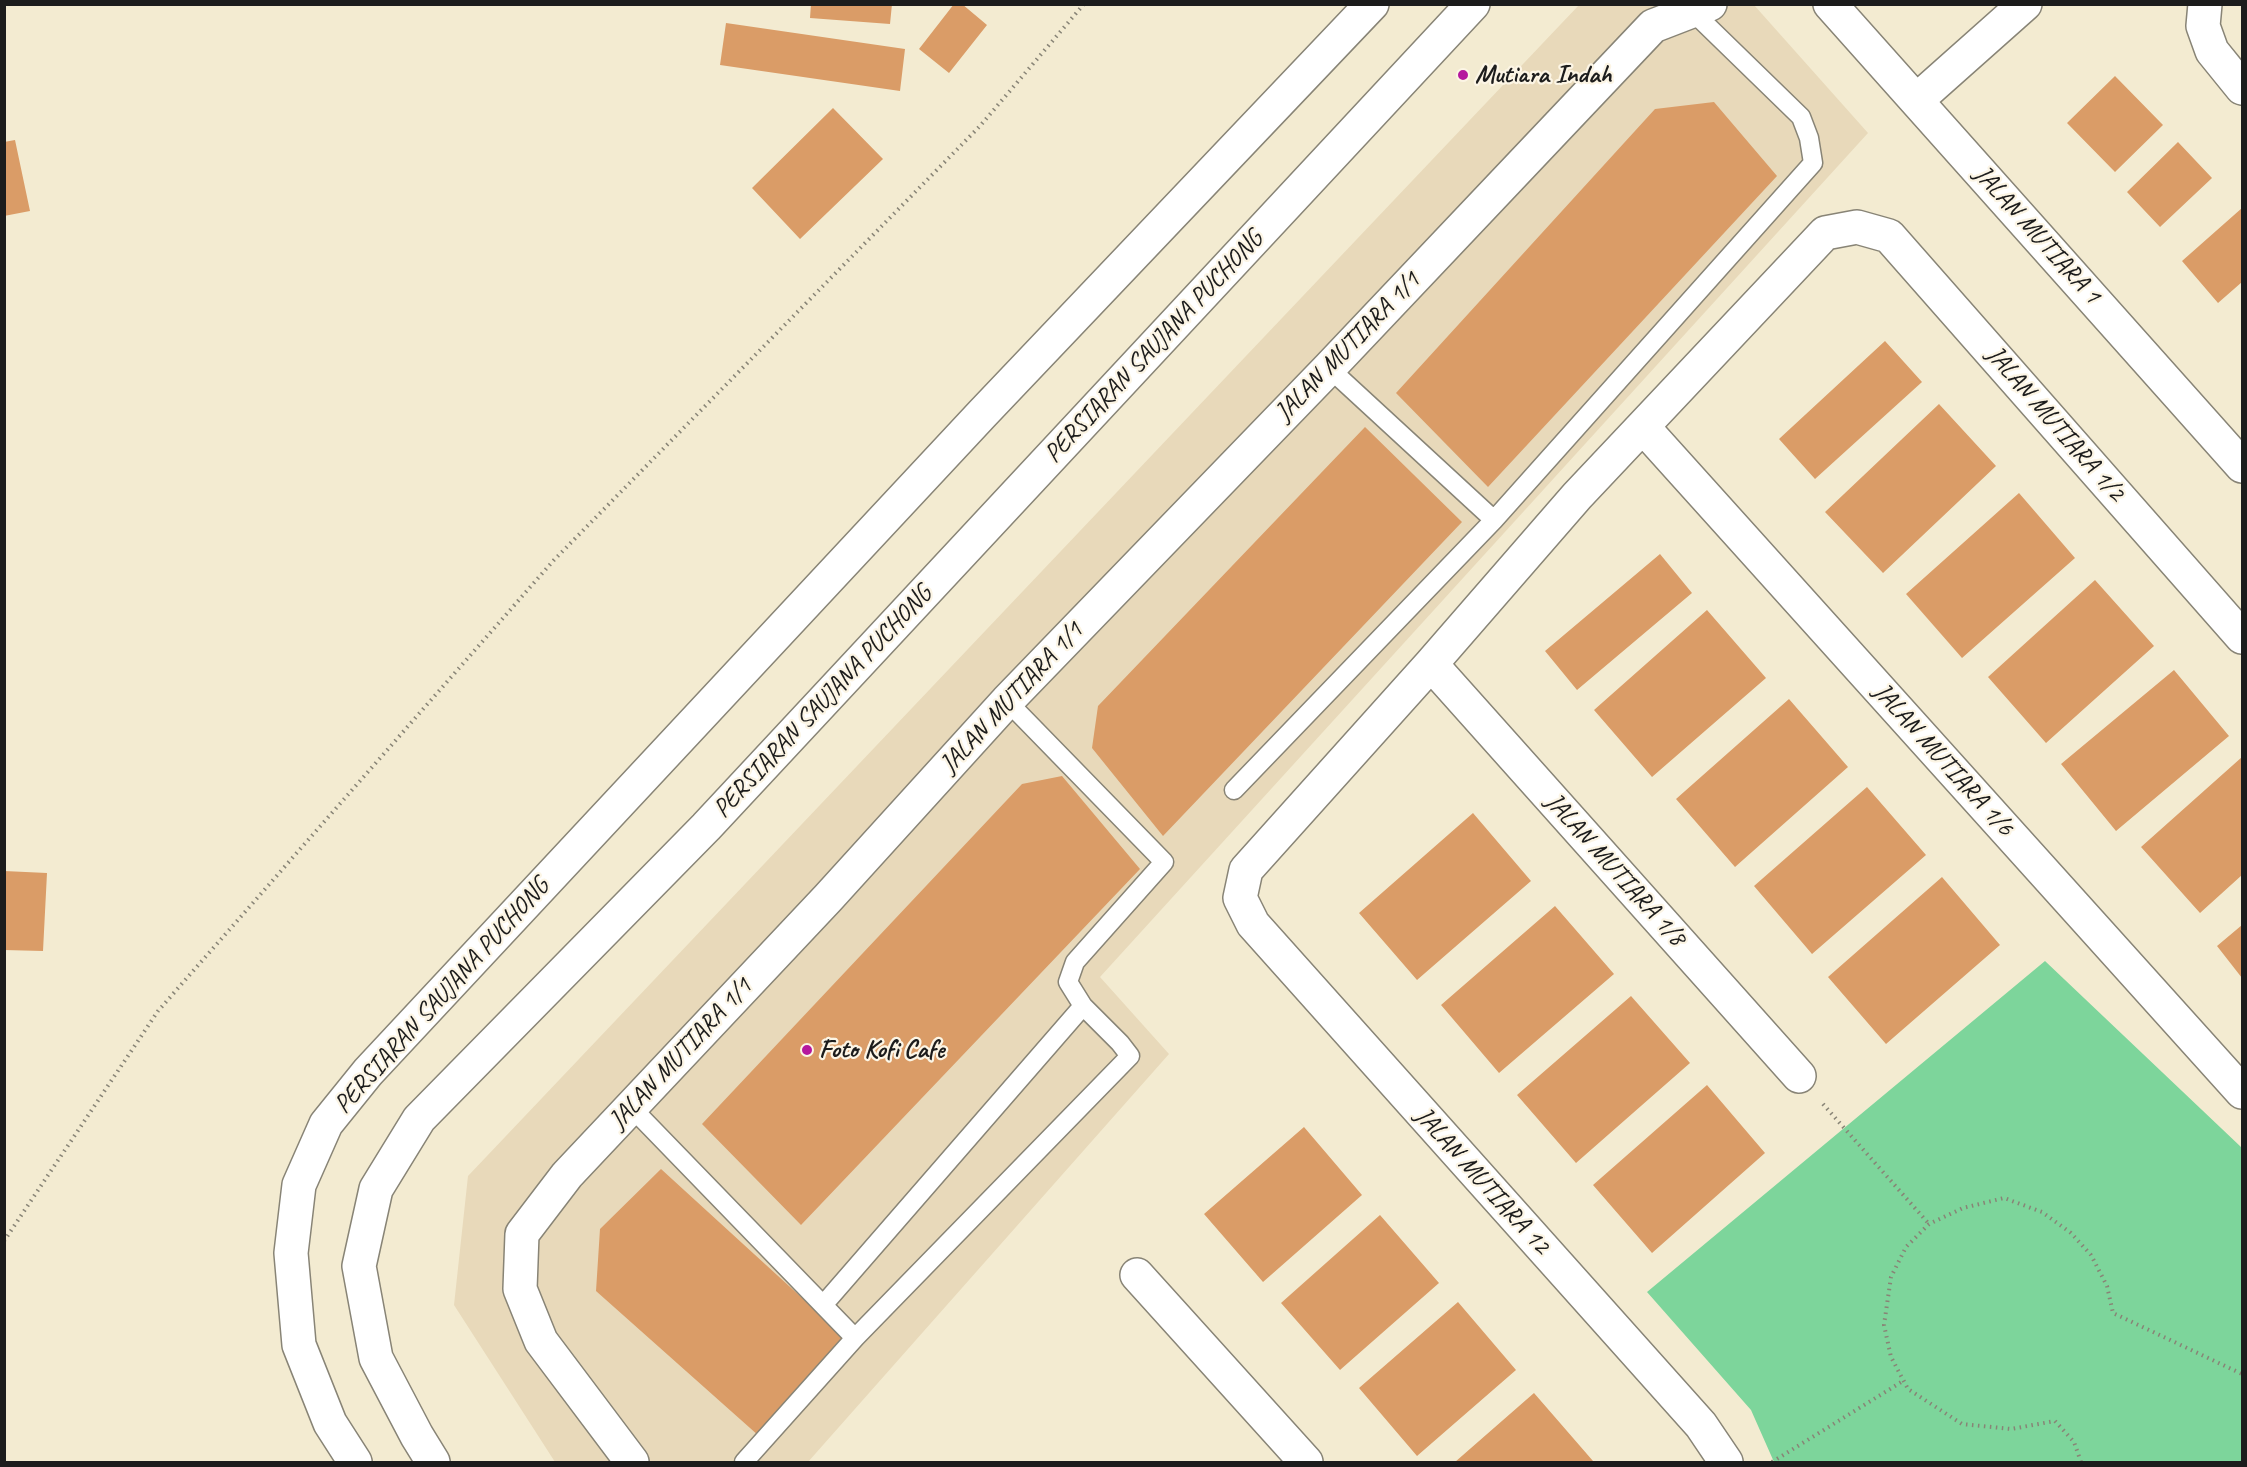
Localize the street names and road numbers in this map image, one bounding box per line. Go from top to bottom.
street label: JALAN MUTIARA 1 [1967,159,2107,311]
street label: PERSIARAN SAUJANA PUCHONG [1038,224,1270,470]
street label: JALAN MUTIARA 1/1 [1269,266,1427,428]
street label: JALAN MUTIARA 1/2 [1979,340,2131,508]
street label: PERSIARAN SAUJANA PUCHONG [707,579,939,825]
street label: JALAN MUTIARA 1/1 [934,616,1090,780]
street label: JALAN MUTIARA 1/6 [1866,677,2020,843]
street label: JALAN MUTIARA 1/8 [1538,787,1692,953]
street label: PERSIARAN SAUJANA PUCHONG [328,872,556,1120]
street label: JALAN MUTIARA 1/1 [603,972,759,1136]
street label: JALAN MUTIARA 12 [1408,1101,1556,1261]

